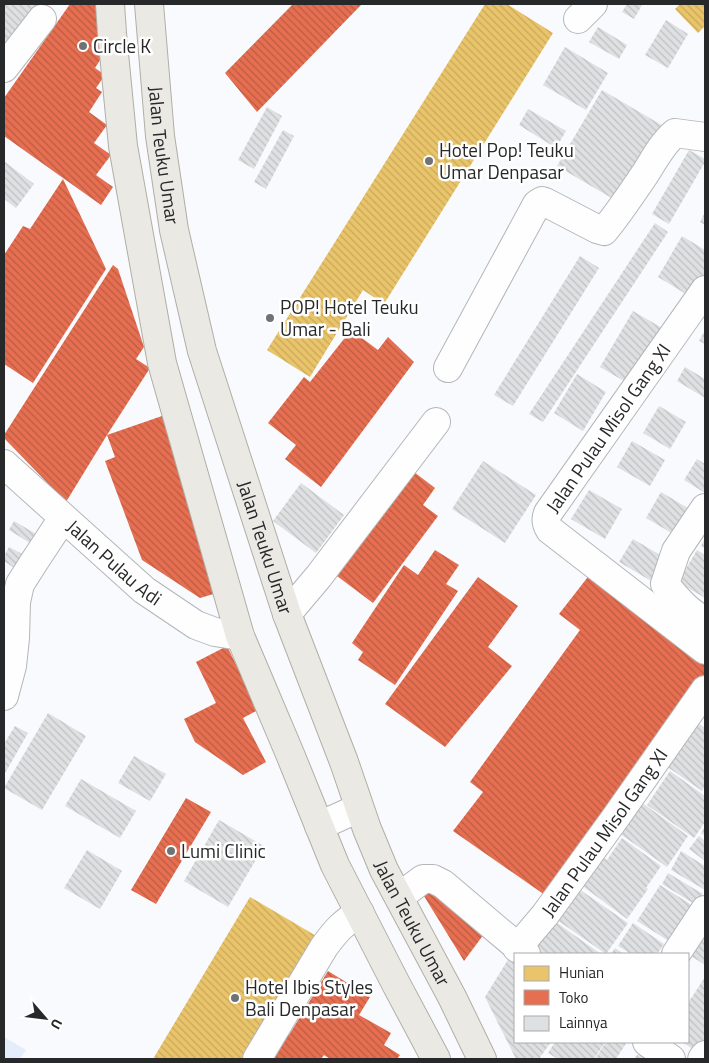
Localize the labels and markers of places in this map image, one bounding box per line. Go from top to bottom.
place label: Circle K [93,31,151,60]
marker: Circle K [77,40,89,52]
place label: Hotel Pop! Teuku Umar Denpasar [439,135,574,186]
marker: Hotel Pop! Teuku Umar Denpasar [423,155,435,167]
place label: POP! Hotel Teuku Umar - Bali [280,292,419,343]
marker: POP! Hotel Teuku Umar - Bali [264,312,276,324]
place label: Lumi Clinic [181,836,266,865]
marker: Lumi Clinic [165,845,177,857]
place label: Hotel Ibis Styles Bali Denpasar [245,972,373,1023]
marker: Hotel Ibis Styles Bali Denpasar [229,992,241,1004]

